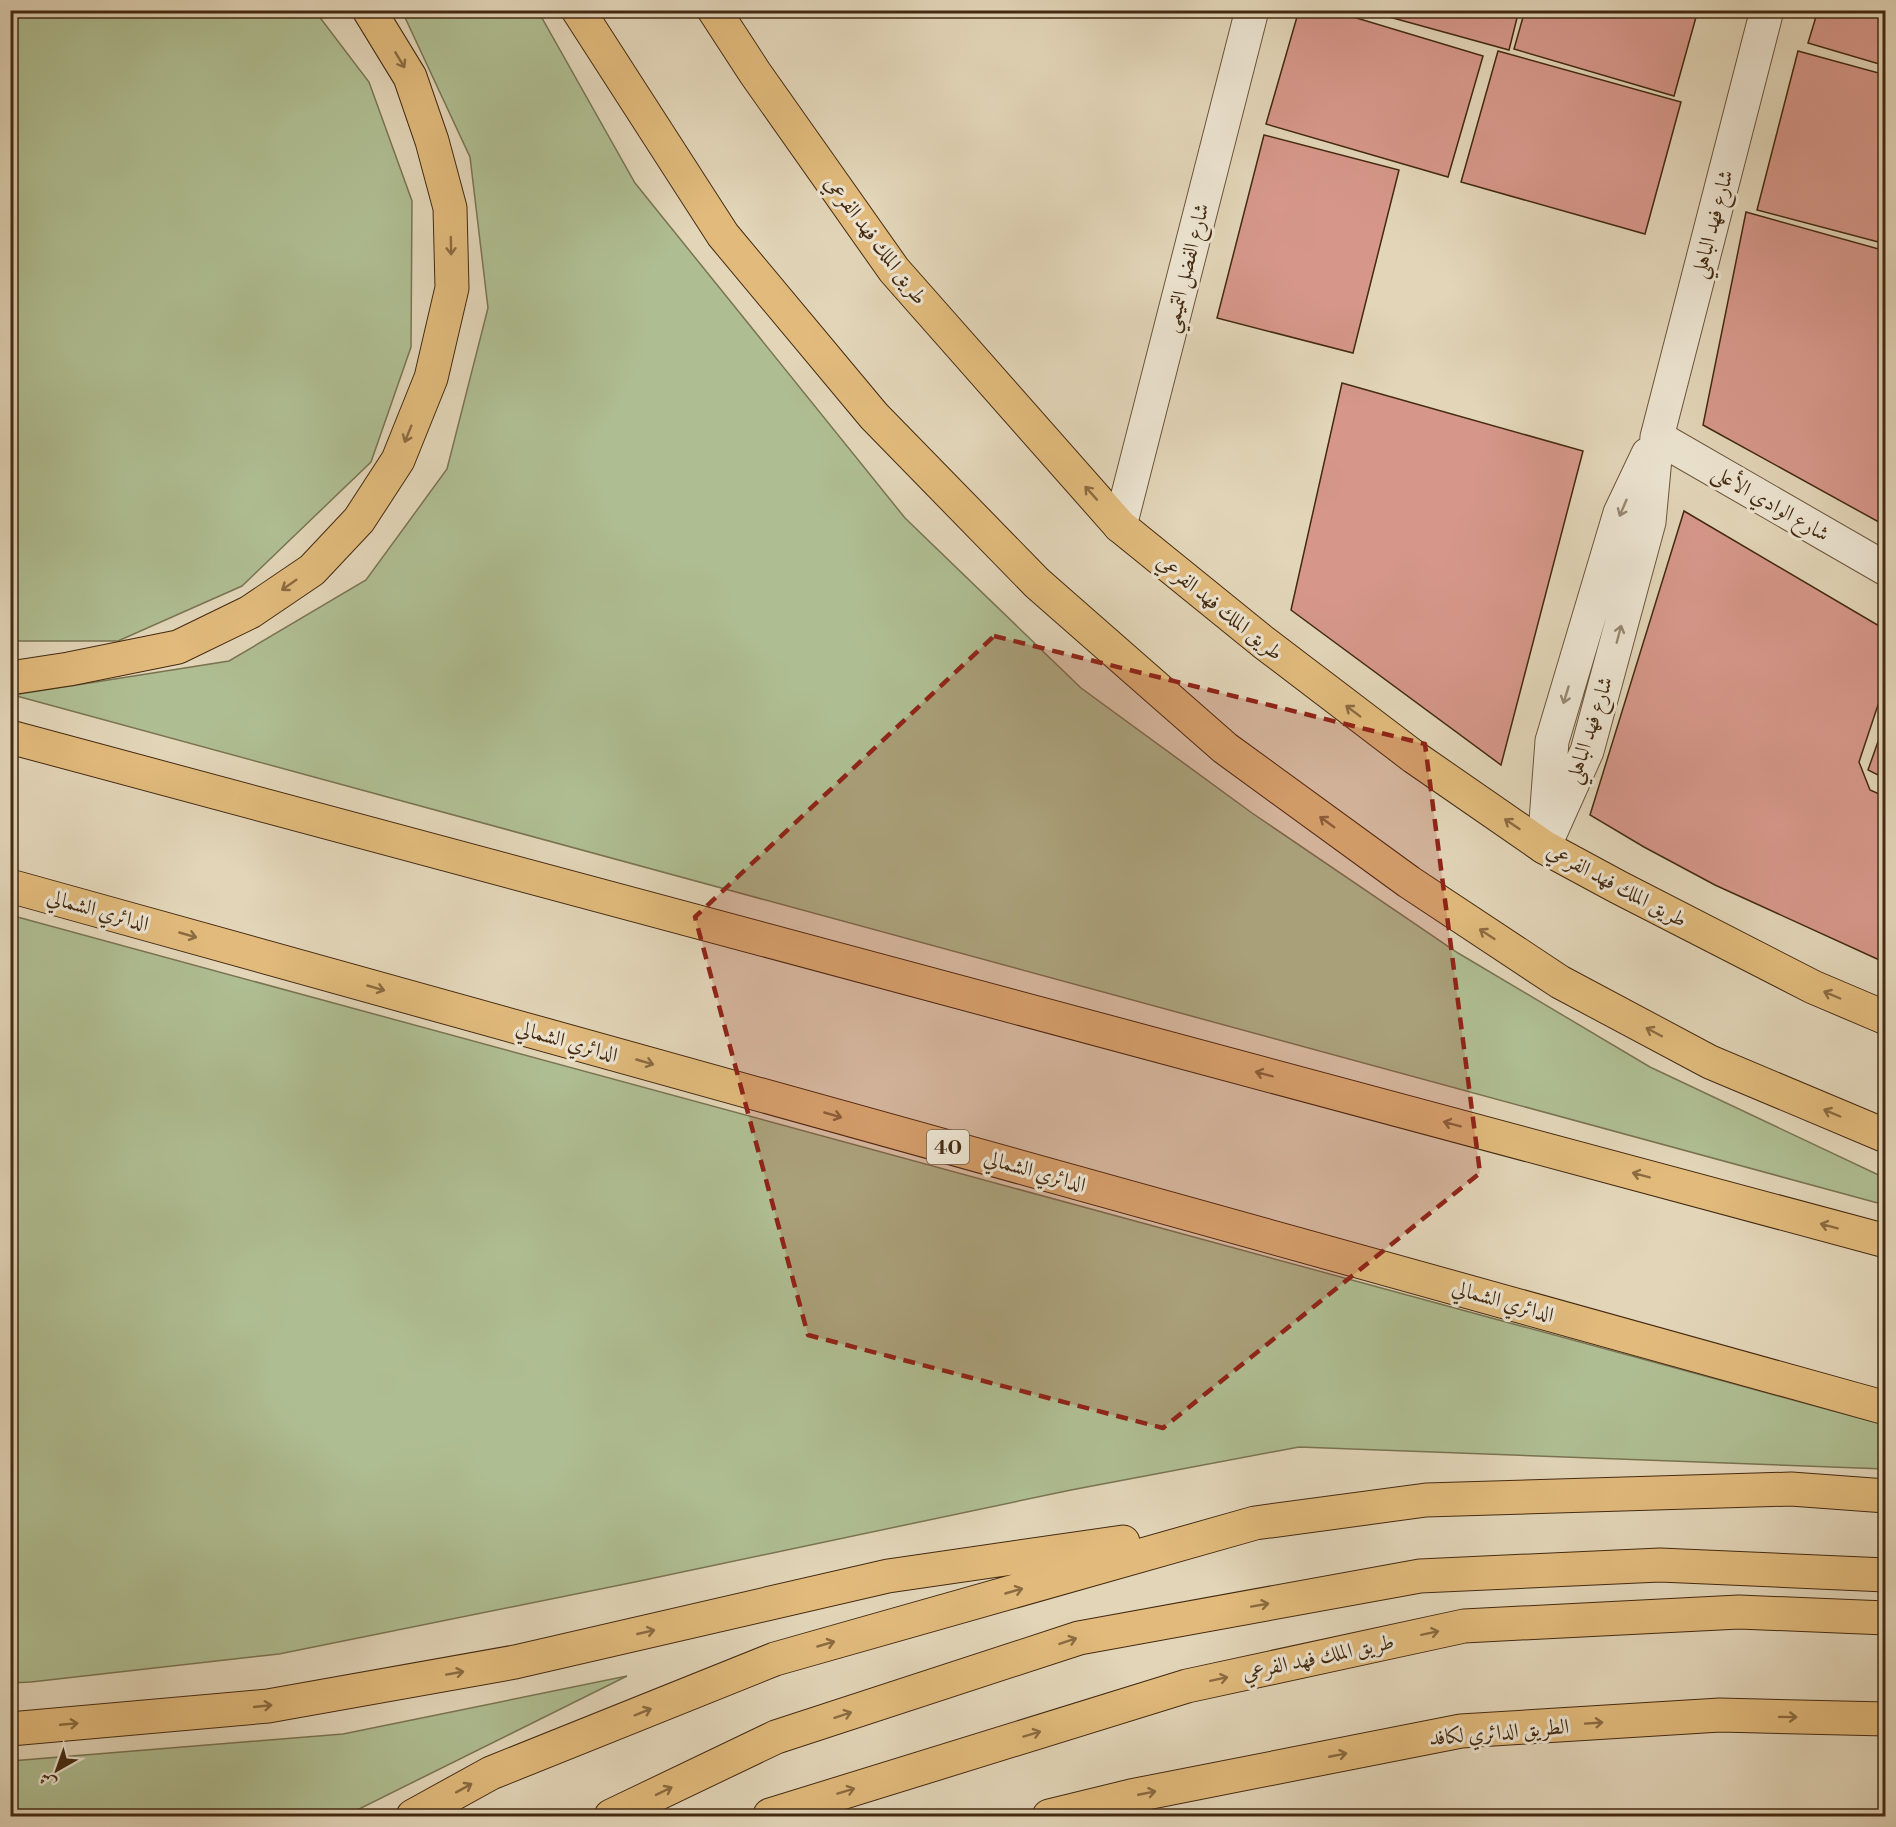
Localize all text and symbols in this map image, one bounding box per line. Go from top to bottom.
one-way arrow [394,51,406,68]
street label: شارع فهد الباهلي [1686,167,1746,283]
street label: طريق الملك فهد الفرعي [816,171,932,312]
street label: شارع الفضل التميمي [1158,201,1221,337]
one-way arrow [445,236,457,256]
one-way arrow [402,425,413,443]
street label: شارع الوادي الأعلى [1705,457,1835,551]
one-way arrow [1084,485,1098,500]
one-way arrow [1617,499,1628,517]
street label: طريق الملك فهد الفرعي [1149,549,1288,669]
one-way arrow [281,579,298,591]
one-way arrow [1614,624,1625,643]
street label: شارع فهد الباهلي [1560,674,1625,789]
one-way arrow [1560,685,1571,704]
one-way arrow [1346,705,1362,717]
one-way arrow [1319,816,1335,828]
one-way arrow [1504,818,1520,830]
street label: طريق الملك فهد الفرعي [1541,838,1691,936]
street label: الدائري الشمالي [43,884,152,941]
one-way arrow [1478,927,1495,940]
one-way arrow [178,930,197,941]
one-way arrow [366,982,385,994]
one-way arrow [1823,989,1841,1000]
street label: الدائري الشمالي [512,1015,621,1072]
one-way arrow [1646,1026,1664,1037]
one-way arrow [635,1057,654,1069]
one-way arrow [1255,1067,1274,1079]
one-way arrow [1823,1107,1841,1119]
one-way arrow [823,1110,842,1121]
one-way arrow [1443,1118,1462,1130]
road number: 40 [927,1130,969,1164]
street label: الدائري الشمالي [980,1145,1089,1202]
one-way arrow [1632,1169,1651,1180]
one-way arrow [1820,1219,1839,1231]
street label: الدائري الشمالي [1448,1275,1557,1332]
one-way arrow [1004,1585,1023,1596]
one-way arrow [1249,1599,1269,1610]
one-way arrow [635,1626,655,1637]
one-way arrow [1421,1627,1440,1639]
street label: طريق الملك فهد الفرعي [1240,1629,1397,1690]
one-way arrow [1058,1635,1077,1646]
one-way arrow [816,1638,835,1649]
one-way arrow [445,1667,464,1678]
one-way arrow [1209,1673,1229,1684]
one-way arrow [253,1700,272,1711]
one-way arrow [634,1705,652,1716]
one-way arrow [833,1709,852,1720]
one-way arrow [1778,1711,1798,1723]
street label: الطريق الدائري لكافد [1428,1714,1570,1754]
one-way arrow [58,1718,78,1729]
one-way arrow [1583,1718,1603,1729]
one-way arrow [1022,1728,1041,1739]
north arrow [27,1740,87,1800]
one-way arrow [1328,1749,1347,1760]
text: ش [35,1768,61,1793]
one-way arrow [455,1782,472,1794]
one-way arrow [654,1785,672,1797]
one-way arrow [836,1785,855,1796]
one-way arrow [1136,1787,1156,1798]

